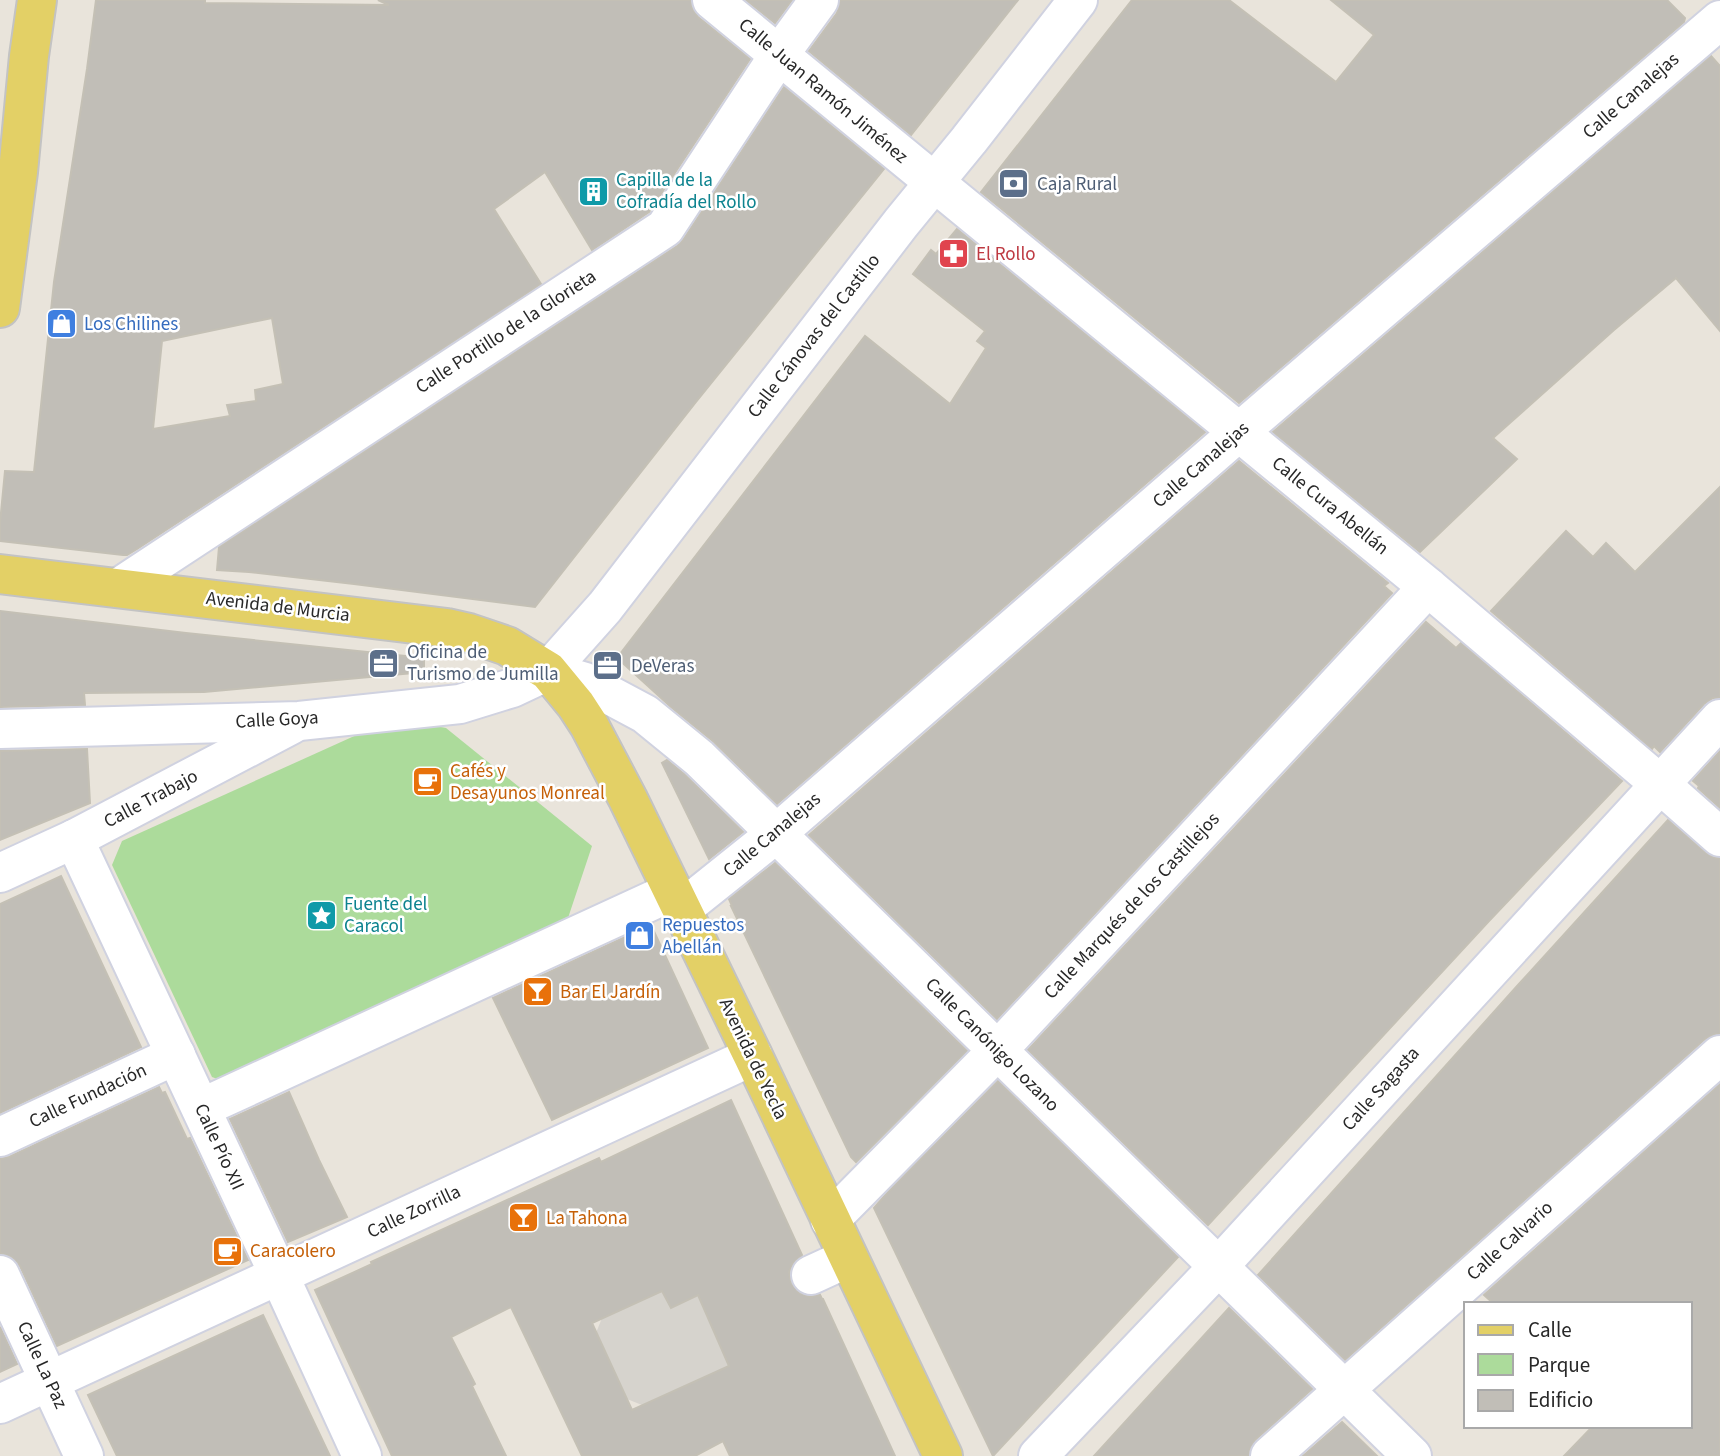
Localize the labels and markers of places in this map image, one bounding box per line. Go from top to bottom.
place label: Capilla de la Cofradía del Rollo [616,167,757,216]
bank icon: Caja Rural [997,167,1031,201]
place label: Caja Rural [1037,171,1117,198]
building icon: Capilla de la Cofradía del Rollo [576,174,610,208]
pharmacy icon: El Rollo [936,237,970,271]
place label: El Rollo [976,241,1036,268]
shop icon: Los Chilines [44,307,78,341]
place label: Los Chilines [84,311,178,338]
place label: Oficina de Turismo de Jumilla [407,639,559,688]
office icon: Oficina de Turismo de Jumilla [367,646,401,680]
office icon: DeVeras [591,649,625,683]
place label: DeVeras [631,653,694,680]
place label: Cafés y Desayunos Monreal [450,758,605,807]
cafe icon: Cafés y Desayunos Monreal [410,765,444,799]
place label: Fuente del Caracol [344,891,428,940]
place icon: Fuente del Caracol [304,898,338,932]
place label: Repuestos Abellán [662,912,744,961]
shop icon: Repuestos Abellán [622,919,656,953]
bar icon: Bar El Jardín [520,975,554,1009]
place label: Bar El Jardín [560,979,661,1006]
bar icon: La Tahona [506,1201,540,1235]
place label: La Tahona [546,1205,628,1232]
cafe icon: Caracolero [210,1234,244,1268]
place label: Caracolero [250,1238,336,1265]

